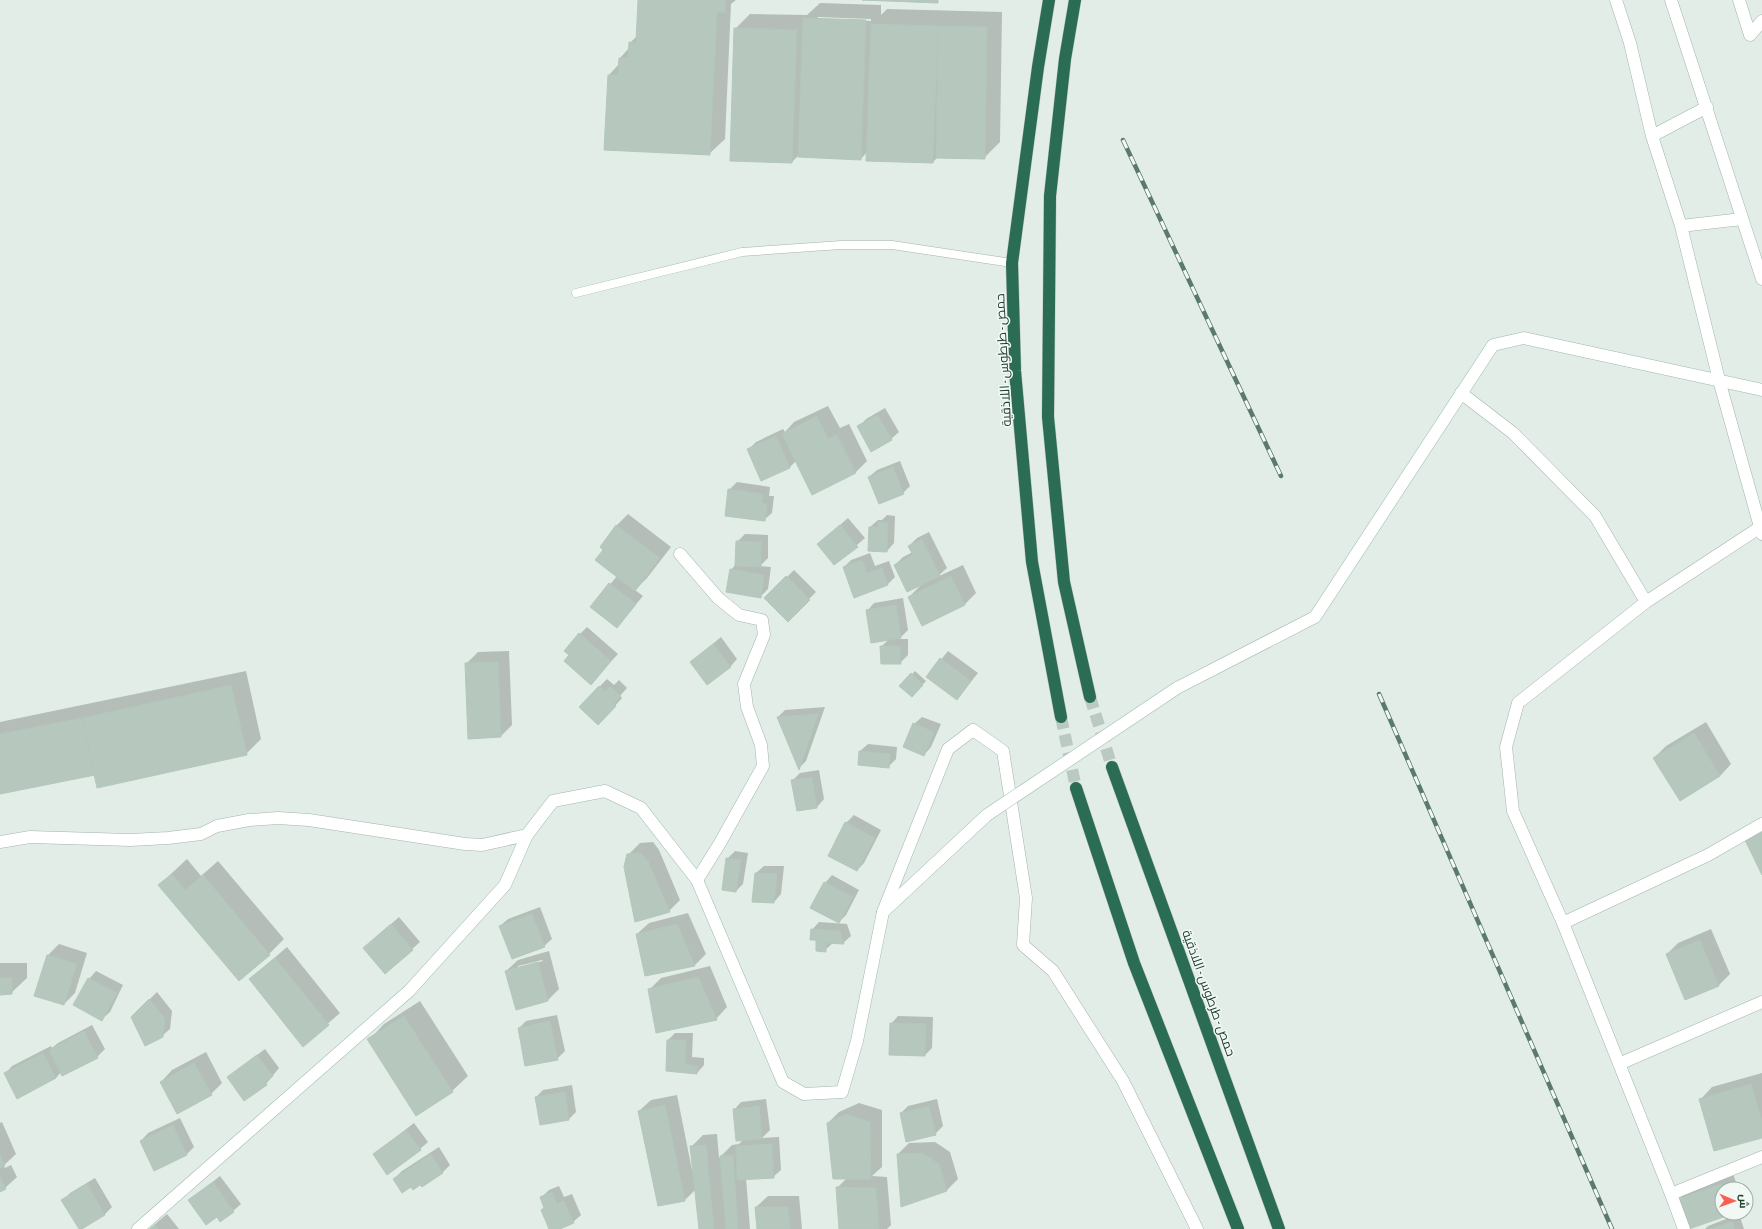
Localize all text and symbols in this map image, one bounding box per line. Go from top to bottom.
street label: حمص - طرطوس - اللاذقية [992,293,1014,427]
street label: حمص - طرطوس - اللاذقية [1179,928,1239,1058]
north arrow [1714,1181,1754,1221]
text: ش [1737,1194,1750,1209]

